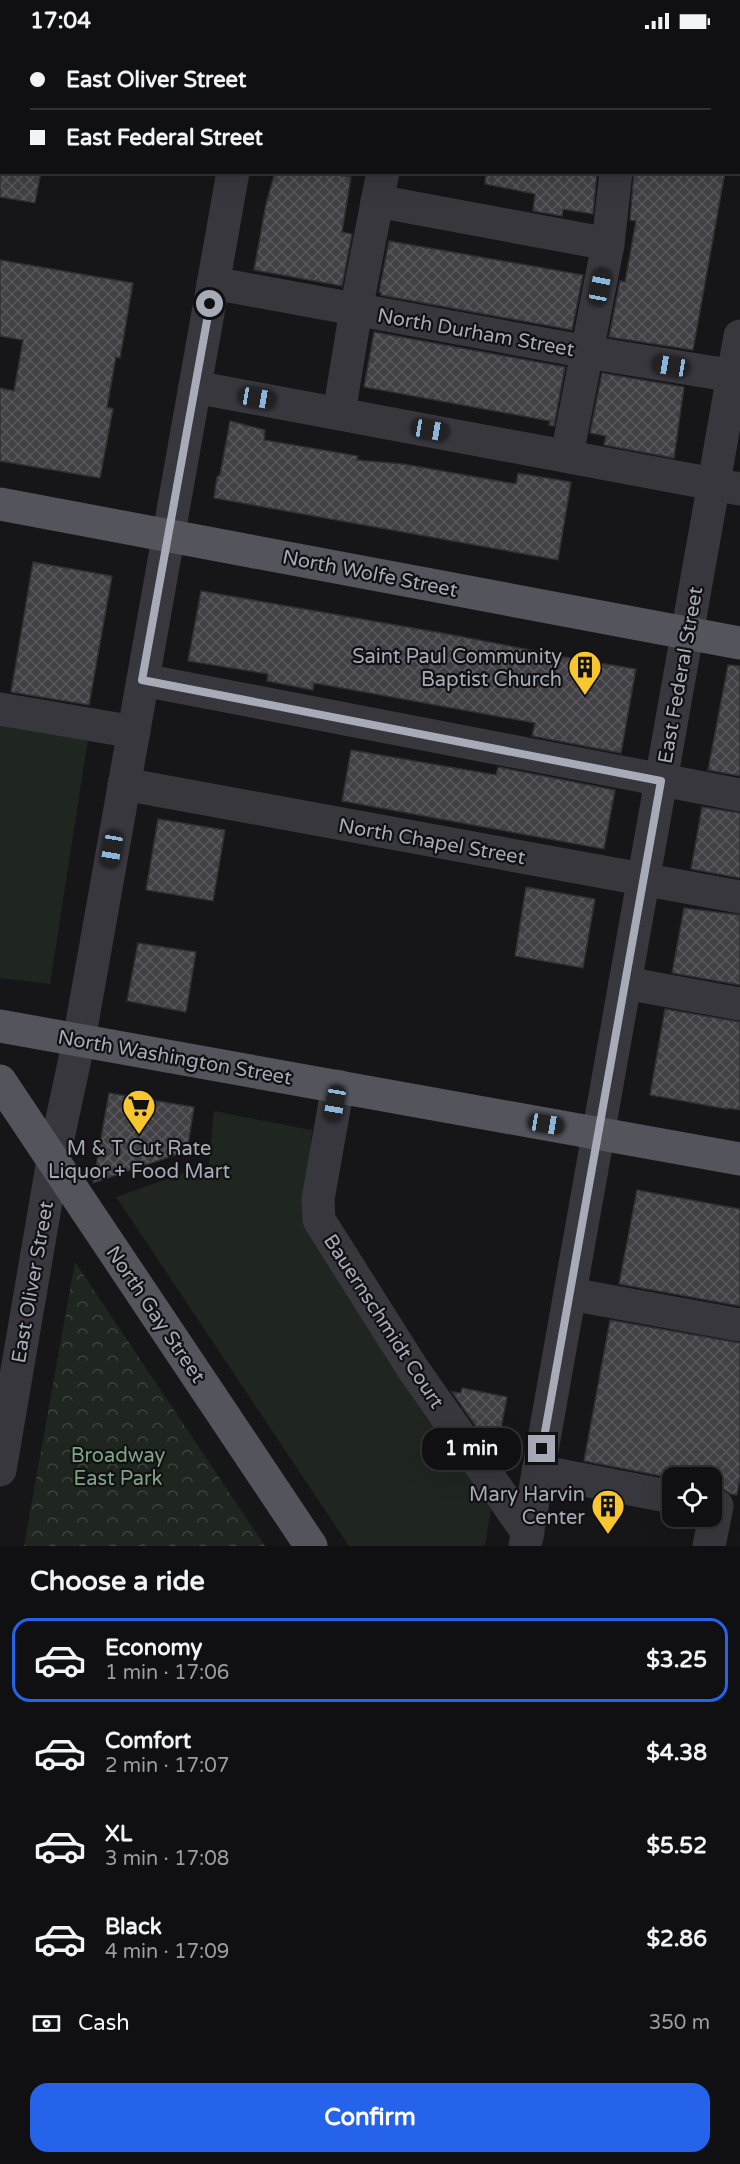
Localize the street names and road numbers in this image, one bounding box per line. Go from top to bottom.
street label: North Durham Street [376,304,576,362]
street label: North Wolfe Street [280,545,460,603]
street label: East Federal Street [654,585,708,765]
street label: North Chapel Street [337,814,527,870]
street label: North Washington Street [56,1026,294,1090]
street label: East Oliver Street [7,1199,59,1365]
street label: Bauernschmidt Court [318,1230,449,1413]
street label: North Gay Street [101,1242,210,1388]

